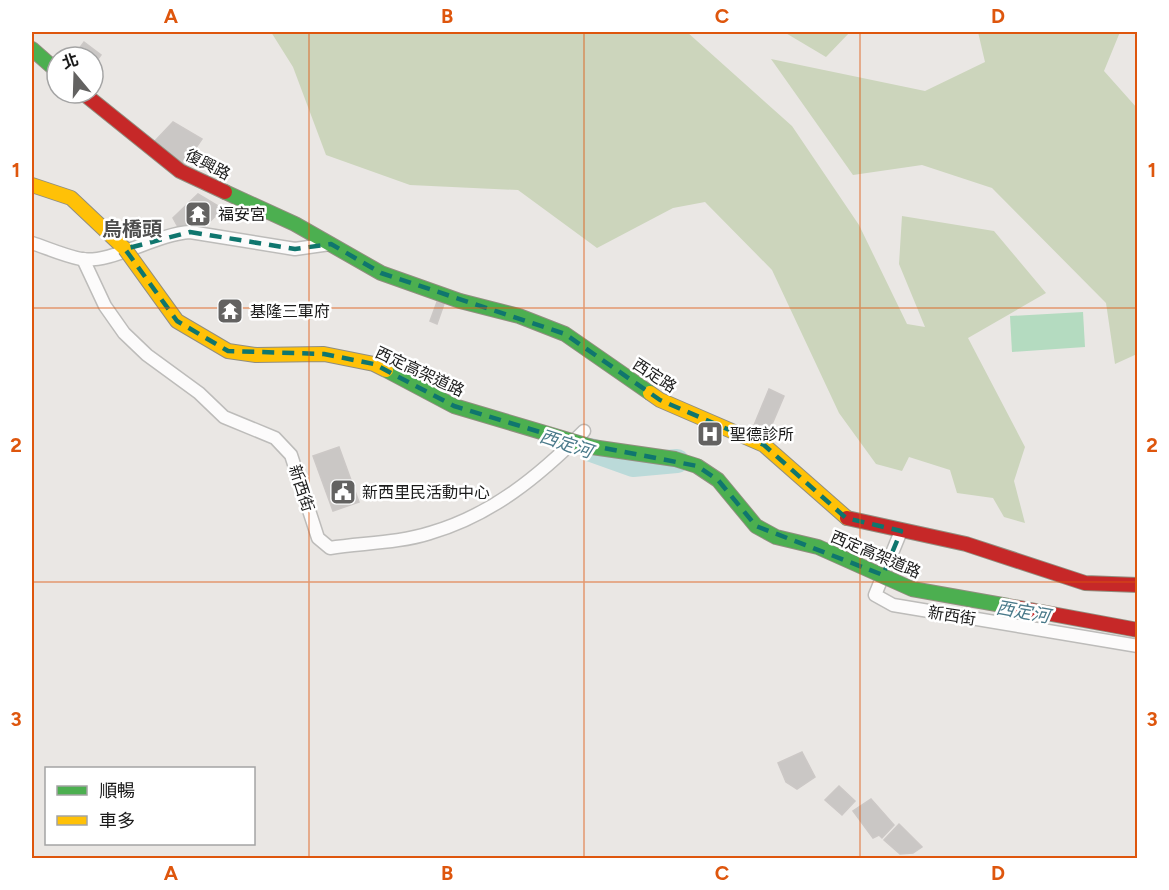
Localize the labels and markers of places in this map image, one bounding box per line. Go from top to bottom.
temple icon: 福安宮 [183,199,213,229]
place label: 福安宮 [218,205,266,224]
temple icon: 基隆三軍府 [215,296,245,326]
place label: 基隆三軍府 [250,302,330,321]
hospital icon: 聖德診所 [695,419,725,449]
place label: 聖德診所 [730,425,794,444]
public building icon: 新西里民活動中心 [328,477,358,507]
place label: 新西里民活動中心 [362,483,490,502]

